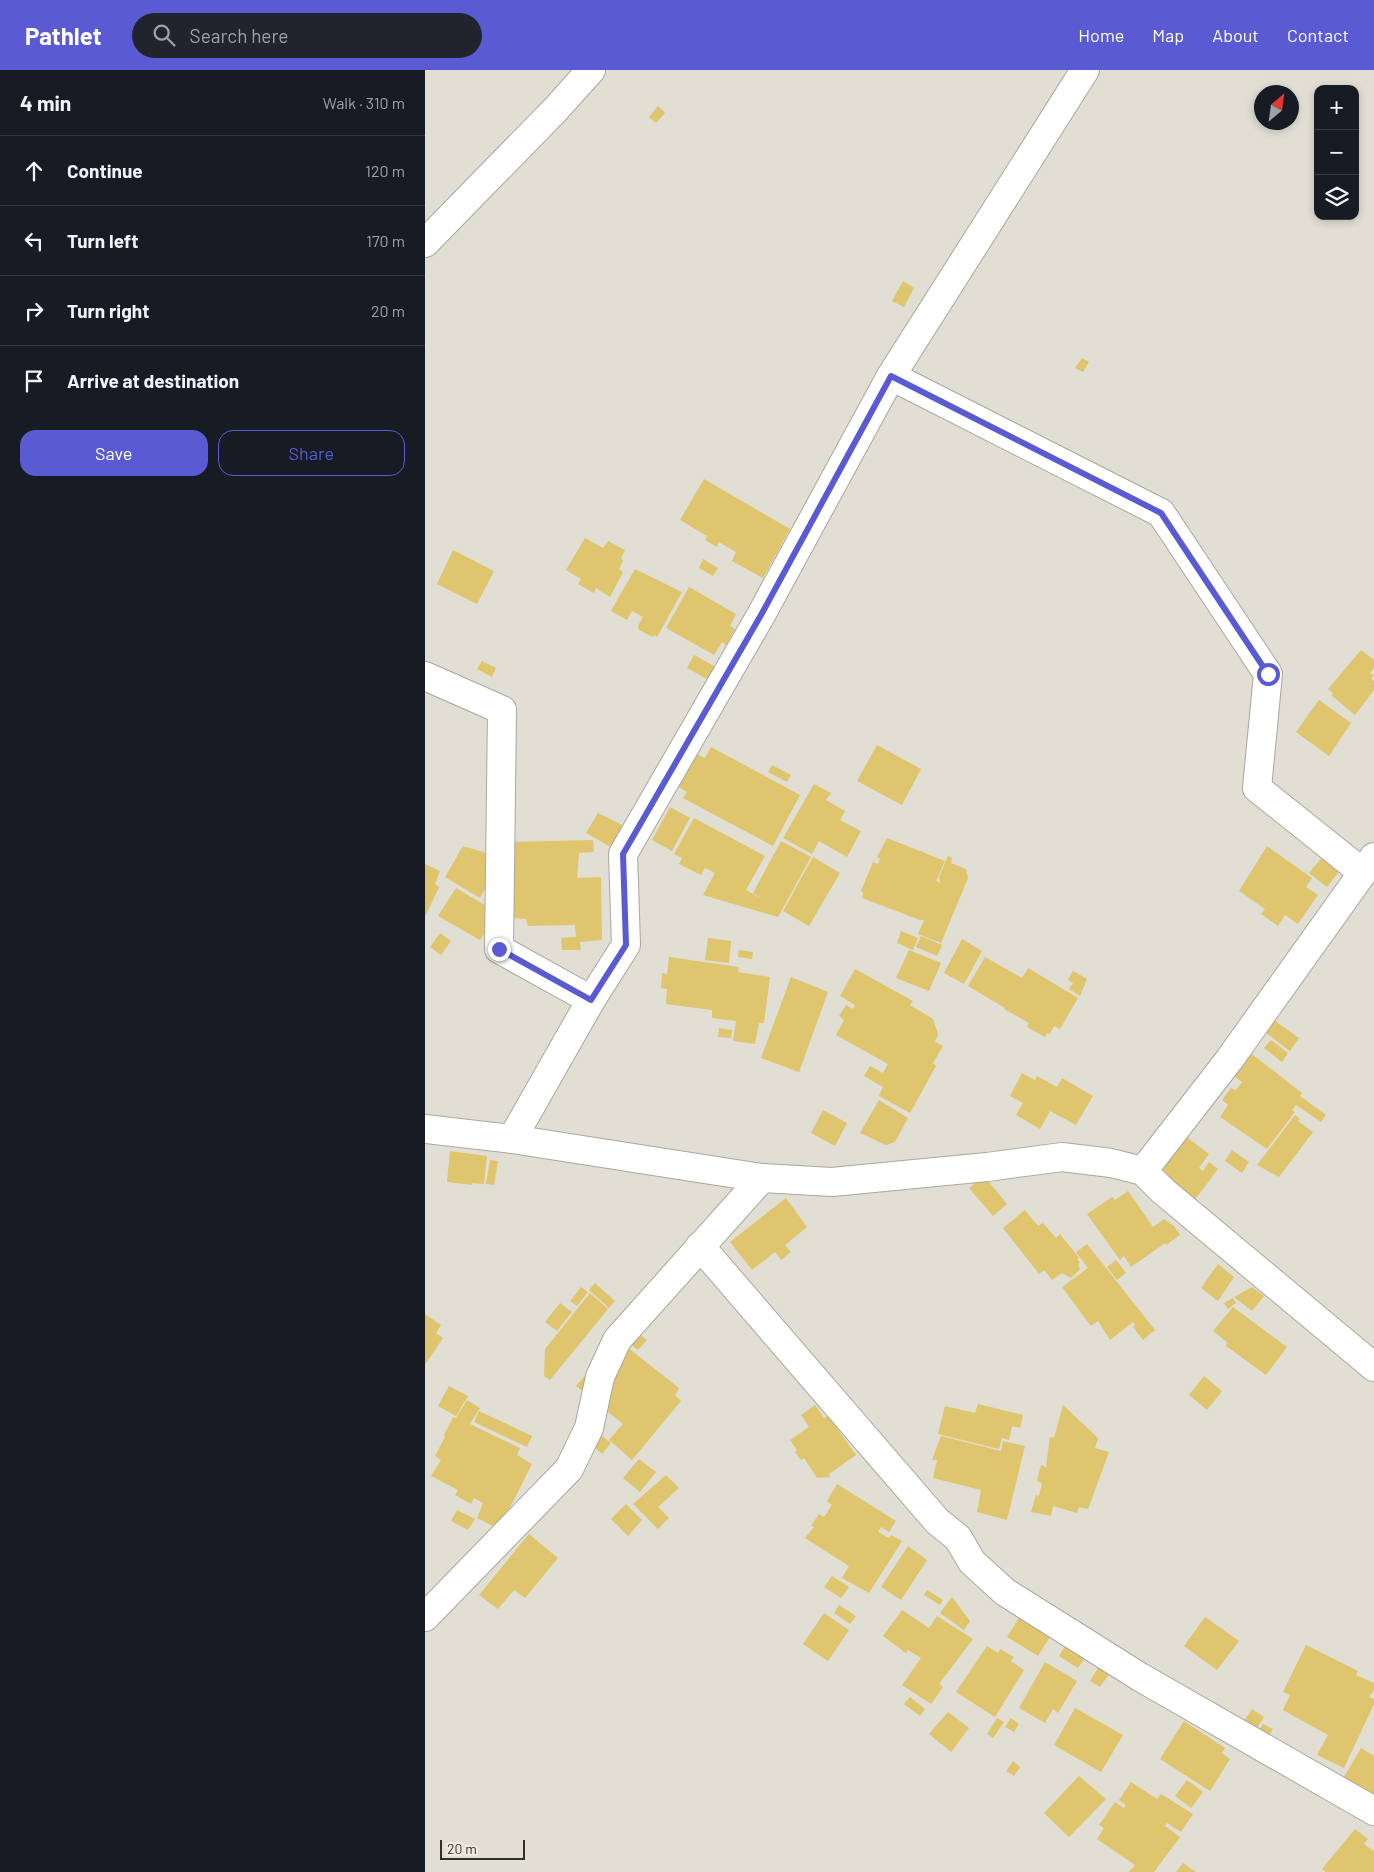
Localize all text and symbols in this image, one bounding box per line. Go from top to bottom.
search box [132,13,482,58]
text: Pathlet [25,21,102,50]
icon: search [150,21,178,49]
text: Search here [190,24,288,47]
text: Home [1078,24,1124,46]
text: Map [1152,24,1184,46]
text: About [1212,24,1259,46]
text: Contact [1287,24,1349,46]
north arrow [1254,85,1299,130]
map controls [1314,85,1359,220]
button: + [1314,85,1359,130]
text: 4 min [20,90,71,115]
text: Walk · 310 m [323,93,405,112]
button: − [1314,130,1359,175]
icon: ahead [20,157,48,185]
text: Continue [67,159,143,182]
text: 120 m [365,161,405,180]
button: layers [1314,175,1359,220]
icon: left [20,227,48,255]
text: Turn left [67,229,138,252]
text: 170 m [366,231,405,250]
icon: right [20,297,48,325]
text: Turn right [67,299,149,322]
text: 20 m [371,301,405,320]
icon: arrive [20,367,48,395]
text: Arrive at destination [67,369,239,392]
button: Save [20,430,208,476]
button: Share [218,430,405,476]
route start [1257,663,1280,686]
route end [488,938,511,961]
scale bar [440,1837,525,1860]
text: 20 m [447,1840,477,1857]

